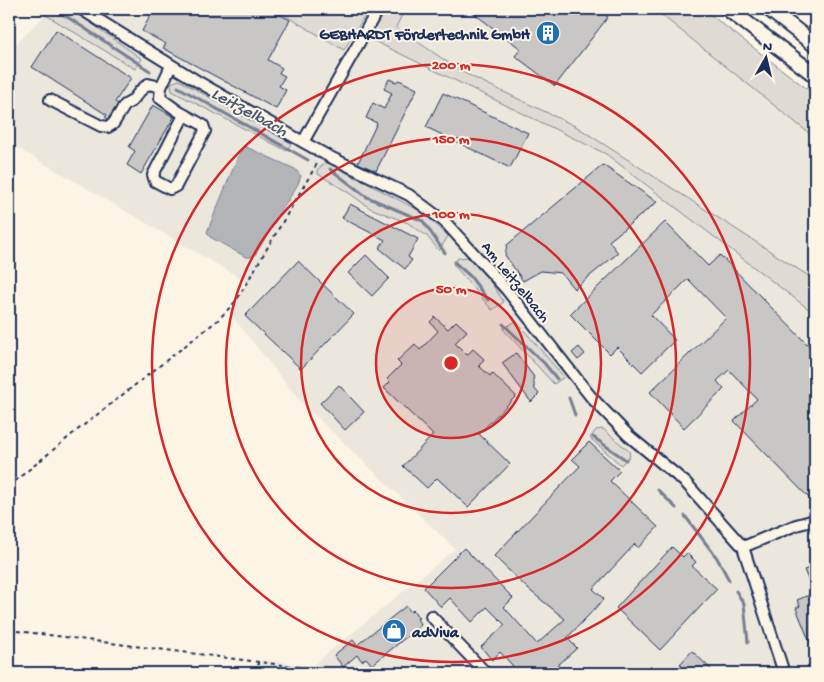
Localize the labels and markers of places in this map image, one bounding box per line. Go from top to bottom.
building icon: GEBHARDT Fördertechnik GmbH [535,20,561,46]
place label: GEBHARDT Fördertechnik GmbH [319,27,531,46]
centre of rings [442,354,460,372]
shop icon: adViva [381,618,407,644]
place label: adViva [411,625,460,644]

